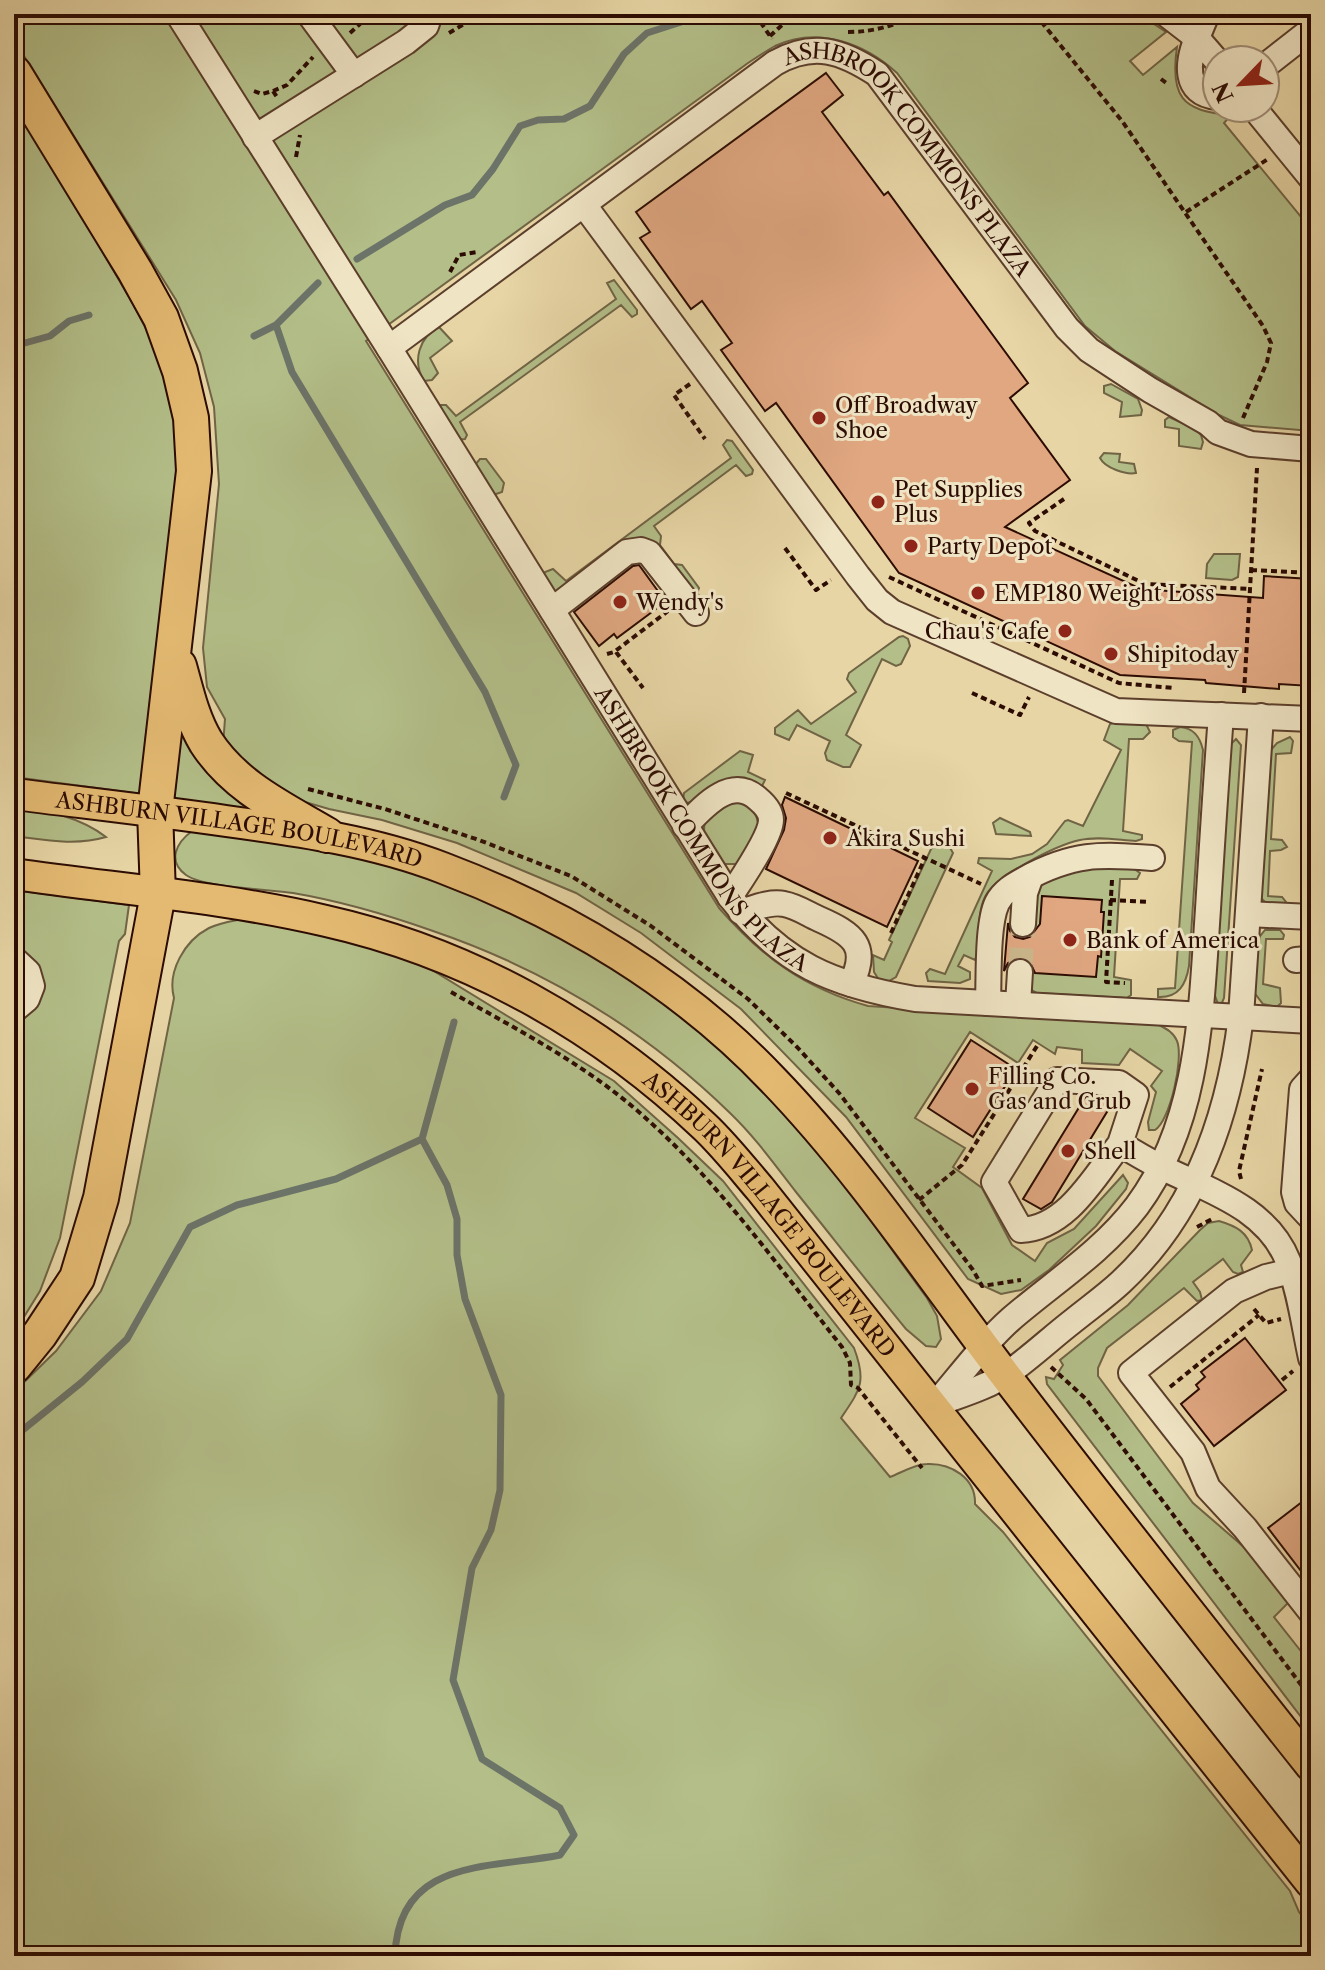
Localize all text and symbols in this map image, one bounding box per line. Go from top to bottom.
street label: ASHBROOK COMMONS PLAZA [778,37,1038,282]
north arrow [1201,44,1281,124]
text: N [1207,78,1240,107]
place label: Off Broadway Shoe [835,392,978,444]
marker: Off Broadway Shoe [810,409,828,427]
place label: Pet Supplies Plus [894,476,1023,528]
marker: Pet Supplies Plus [869,493,887,511]
place label: Party Depot [927,533,1052,560]
marker: Party Depot [902,537,920,555]
place label: EMP180 Weight Loss [994,580,1214,607]
marker: EMP180 Weight Loss [969,584,987,602]
place label: Wendy's [635,589,724,616]
marker: Wendy's [611,593,629,611]
place label: Chau's Cafe [925,618,1049,645]
marker: Chau's Cafe [1056,622,1074,640]
place label: Shipitoday [1127,641,1240,668]
marker: Shipitoday [1102,645,1120,663]
street label: ASHBROOK COMMONS PLAZA [588,680,814,977]
street label: ASHBURN VILLAGE BOULEVARD [53,786,426,873]
place label: Akira Sushi [845,825,965,852]
marker: Akira Sushi [821,829,839,847]
place label: Bank of America [1086,927,1260,954]
marker: Bank of America [1061,931,1079,949]
place label: Filling Co. Gas and Grub [988,1063,1131,1115]
street label: ASHBURN VILLAGE BOULEVARD [637,1065,902,1362]
marker: Filling Co. Gas and Grub [963,1080,981,1098]
place label: Shell [1084,1138,1137,1165]
marker: Shell [1059,1142,1077,1160]

